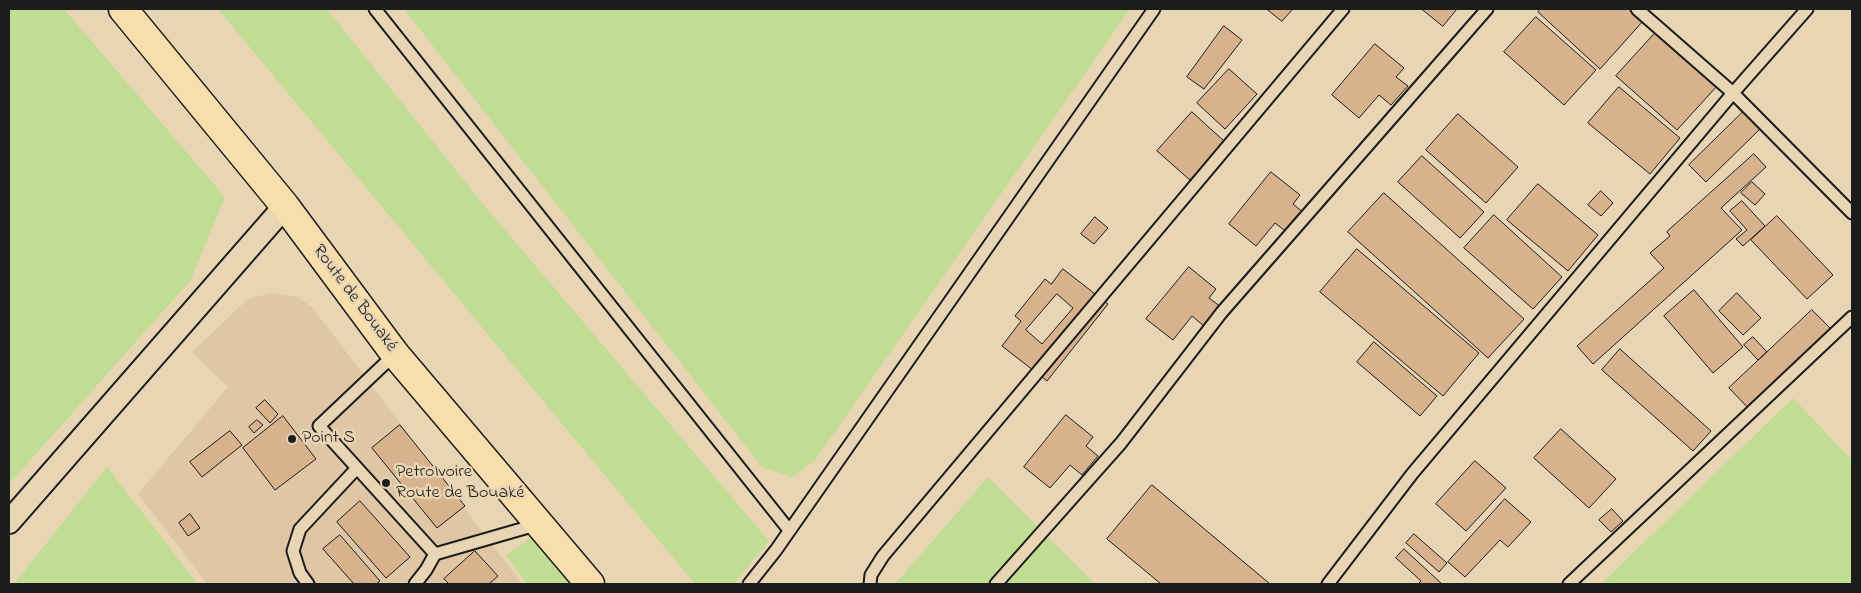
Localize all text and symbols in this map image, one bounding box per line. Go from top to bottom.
street label: Route de Bouaké [307,241,401,357]
place label: Point S [302,428,355,450]
marker: Point S [286,433,298,445]
place label: PetroIvoire Route de Bouaké [396,462,524,504]
marker: PetroIvoire Route de Bouaké [380,477,392,489]

